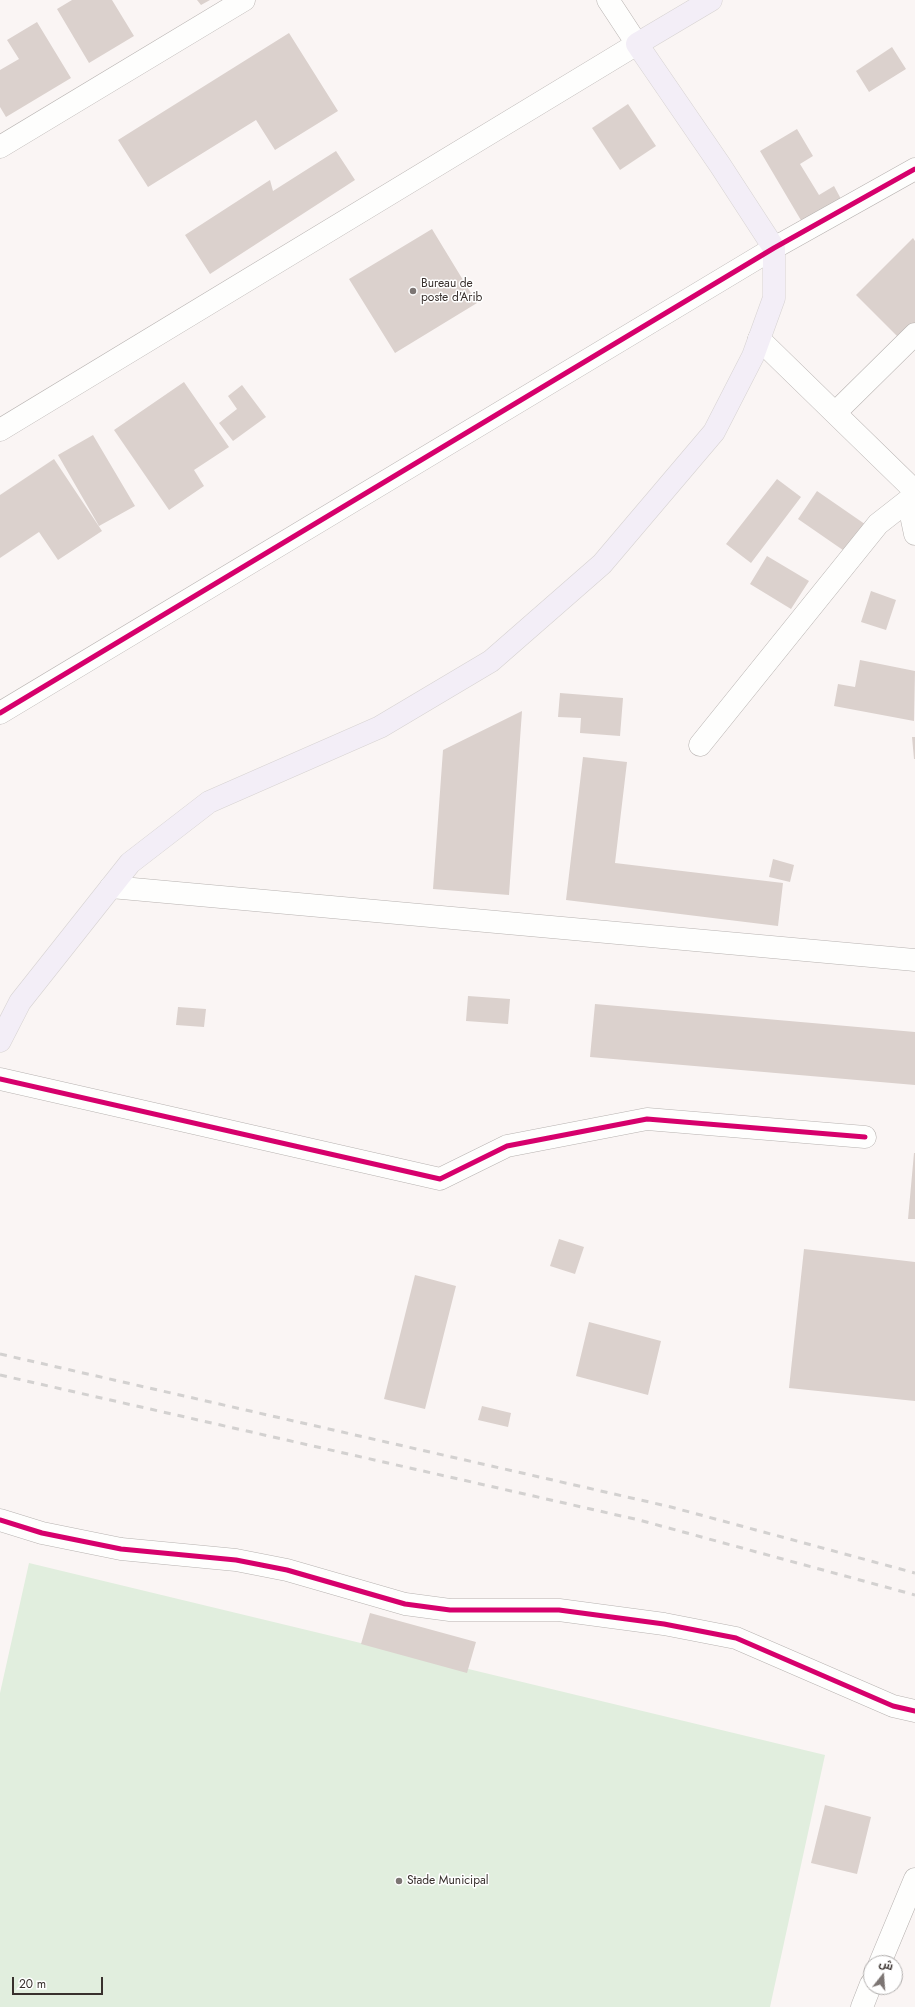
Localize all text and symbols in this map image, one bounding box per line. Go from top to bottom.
place label: Bureau de poste d'Arib [421,277,482,305]
marker: Bureau de poste d'Arib [408,286,418,296]
place label: Stade Municipal [407,1874,489,1888]
marker: Stade Municipal [394,1876,404,1886]
north arrow [863,1955,903,1995]
text: ش [877,1955,895,1974]
scale bar [14,1969,105,1995]
text: 20 m [19,1975,46,1993]

